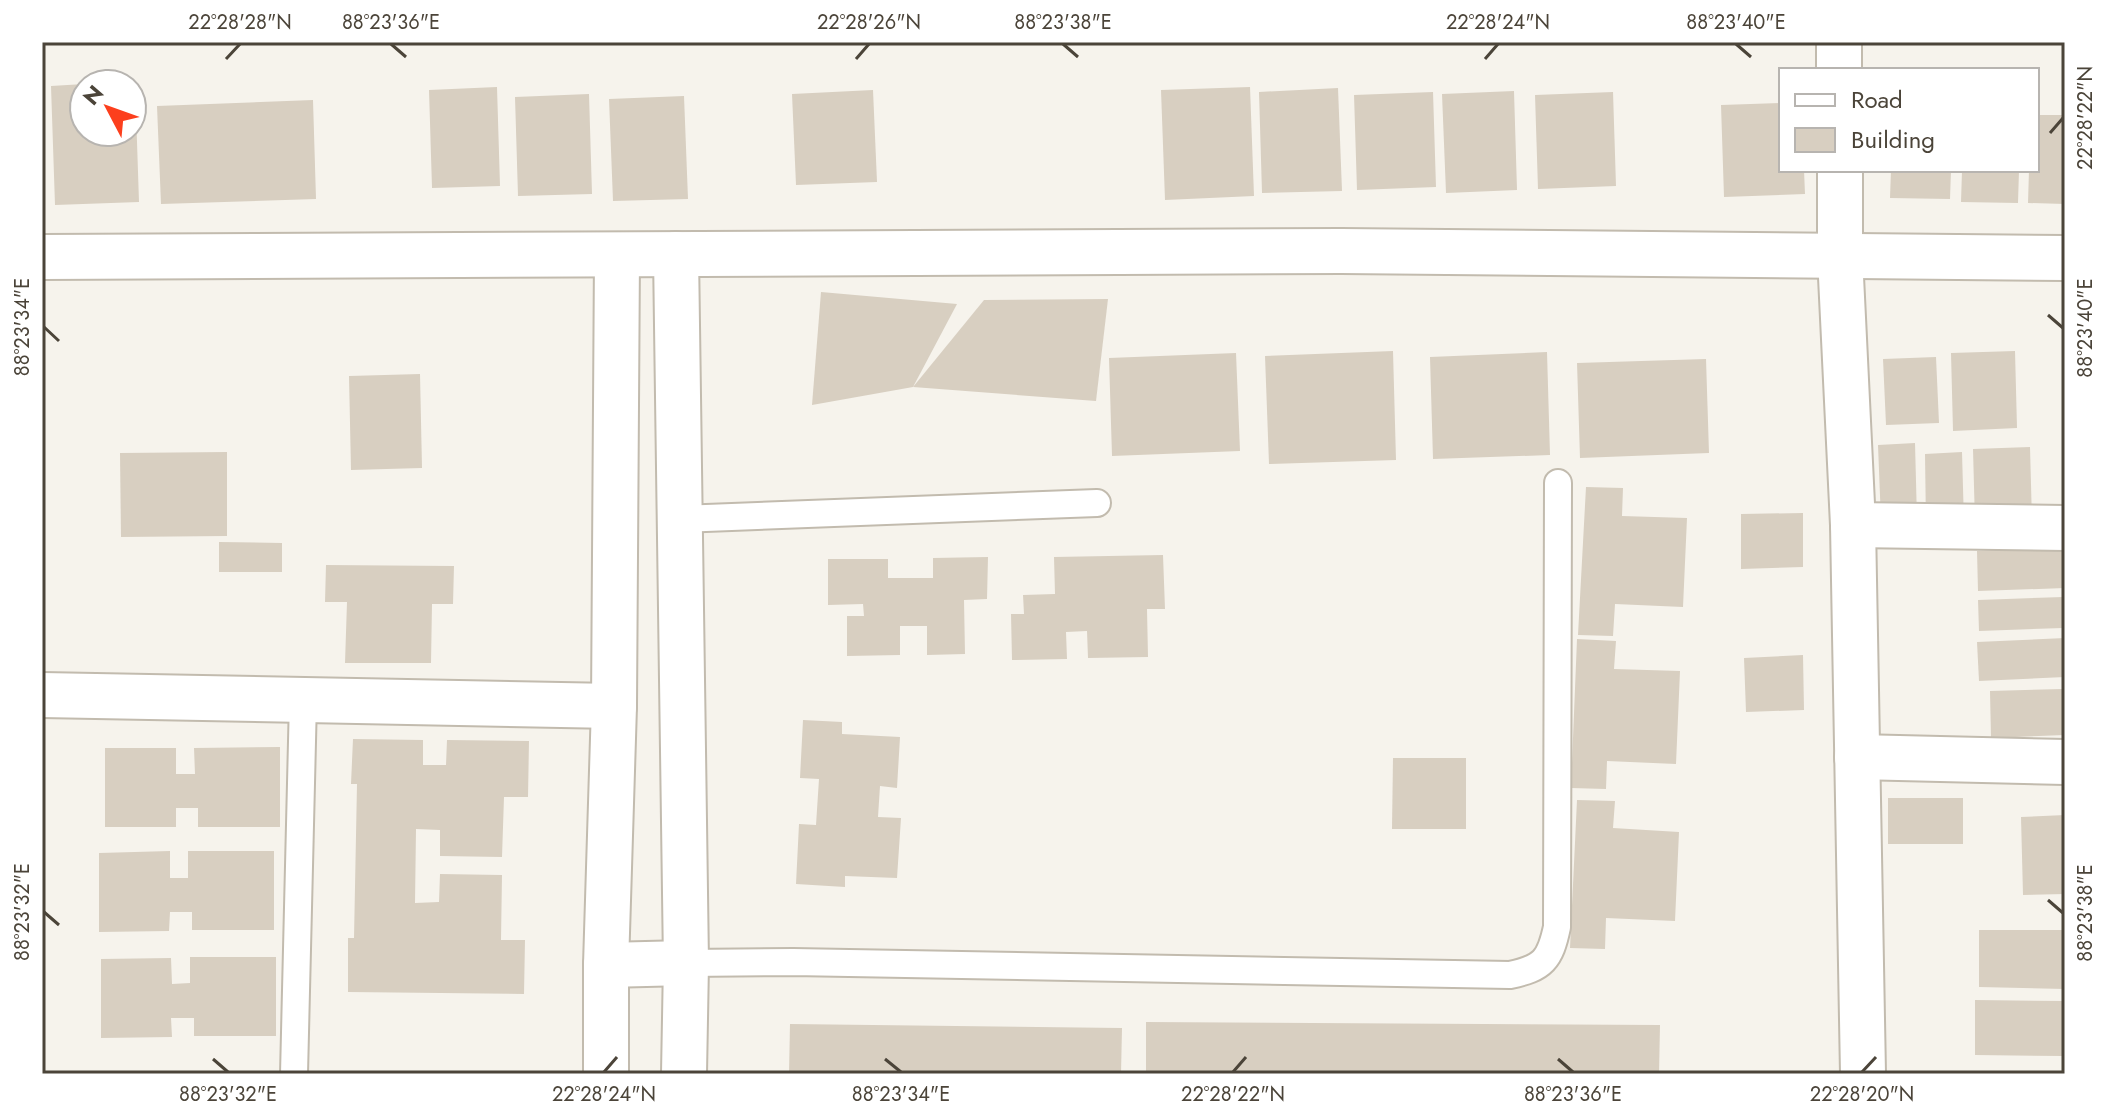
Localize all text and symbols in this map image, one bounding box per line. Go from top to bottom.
text: 22°28'28"N [188,8,292,37]
text: 88°23'36"E [342,8,440,37]
text: 22°28'26"N [817,8,921,37]
text: 88°23'38"E [1014,8,1112,37]
text: 22°28'24"N [1446,8,1550,37]
text: 88°23'40"E [1686,8,1786,37]
text: 22°28'22"N [2071,66,2100,170]
north arrow [68,68,148,148]
legend [1779,68,2039,172]
text: N [75,78,111,112]
text: Road [1851,82,1903,117]
text: Building [1851,122,1935,157]
text: 88°23'34"E [8,278,37,376]
text: 88°23'40"E [2071,278,2100,378]
text: 88°23'32"E [8,863,37,961]
text: 88°23'38"E [2071,864,2100,962]
text: 88°23'32"E [179,1080,277,1109]
text: 22°28'24"N [552,1080,656,1109]
text: 88°23'34"E [852,1080,950,1109]
text: 22°28'22"N [1181,1080,1285,1109]
text: 88°23'36"E [1524,1080,1622,1109]
text: 22°28'20"N [1810,1080,1914,1109]

